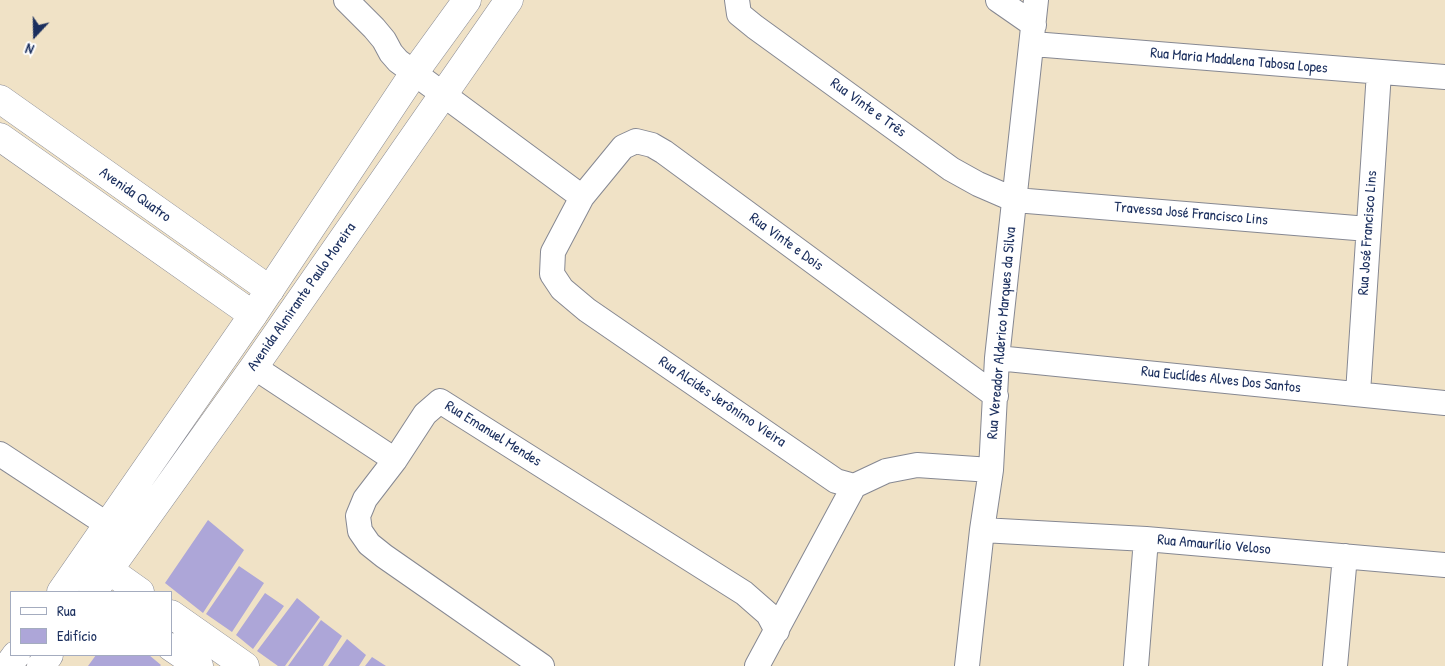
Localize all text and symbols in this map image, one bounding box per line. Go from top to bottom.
north arrow [10,10,60,60]
text: N [23,39,36,60]
street label: Rua Maria Madalena Tabosa Lopes [1150,44,1328,78]
street label: Rua Vinte e Três [827,74,909,142]
street label: Avenida Quatro [96,164,174,226]
street label: Rua José Francisco Lins [1355,170,1381,296]
street label: Travessa José Francisco Lins [1113,198,1269,230]
street label: Rua Vinte e Dois [746,209,826,275]
street label: Avenida Almirante Paulo Moreira [244,219,360,375]
street label: Rua Vereador Alderico Marques da Silva [984,226,1020,440]
street label: Rua Alcides Jerônimo Vieira [655,353,789,451]
street label: Rua Euclídes Alves Dos Santos [1140,363,1302,397]
street label: Rua Emanuel Mendes [441,397,545,471]
street label: Rua Amaurílio Veloso [1157,531,1271,559]
legend [10,591,172,656]
text: Rua [57,600,76,621]
text: Edifício [57,625,97,646]

